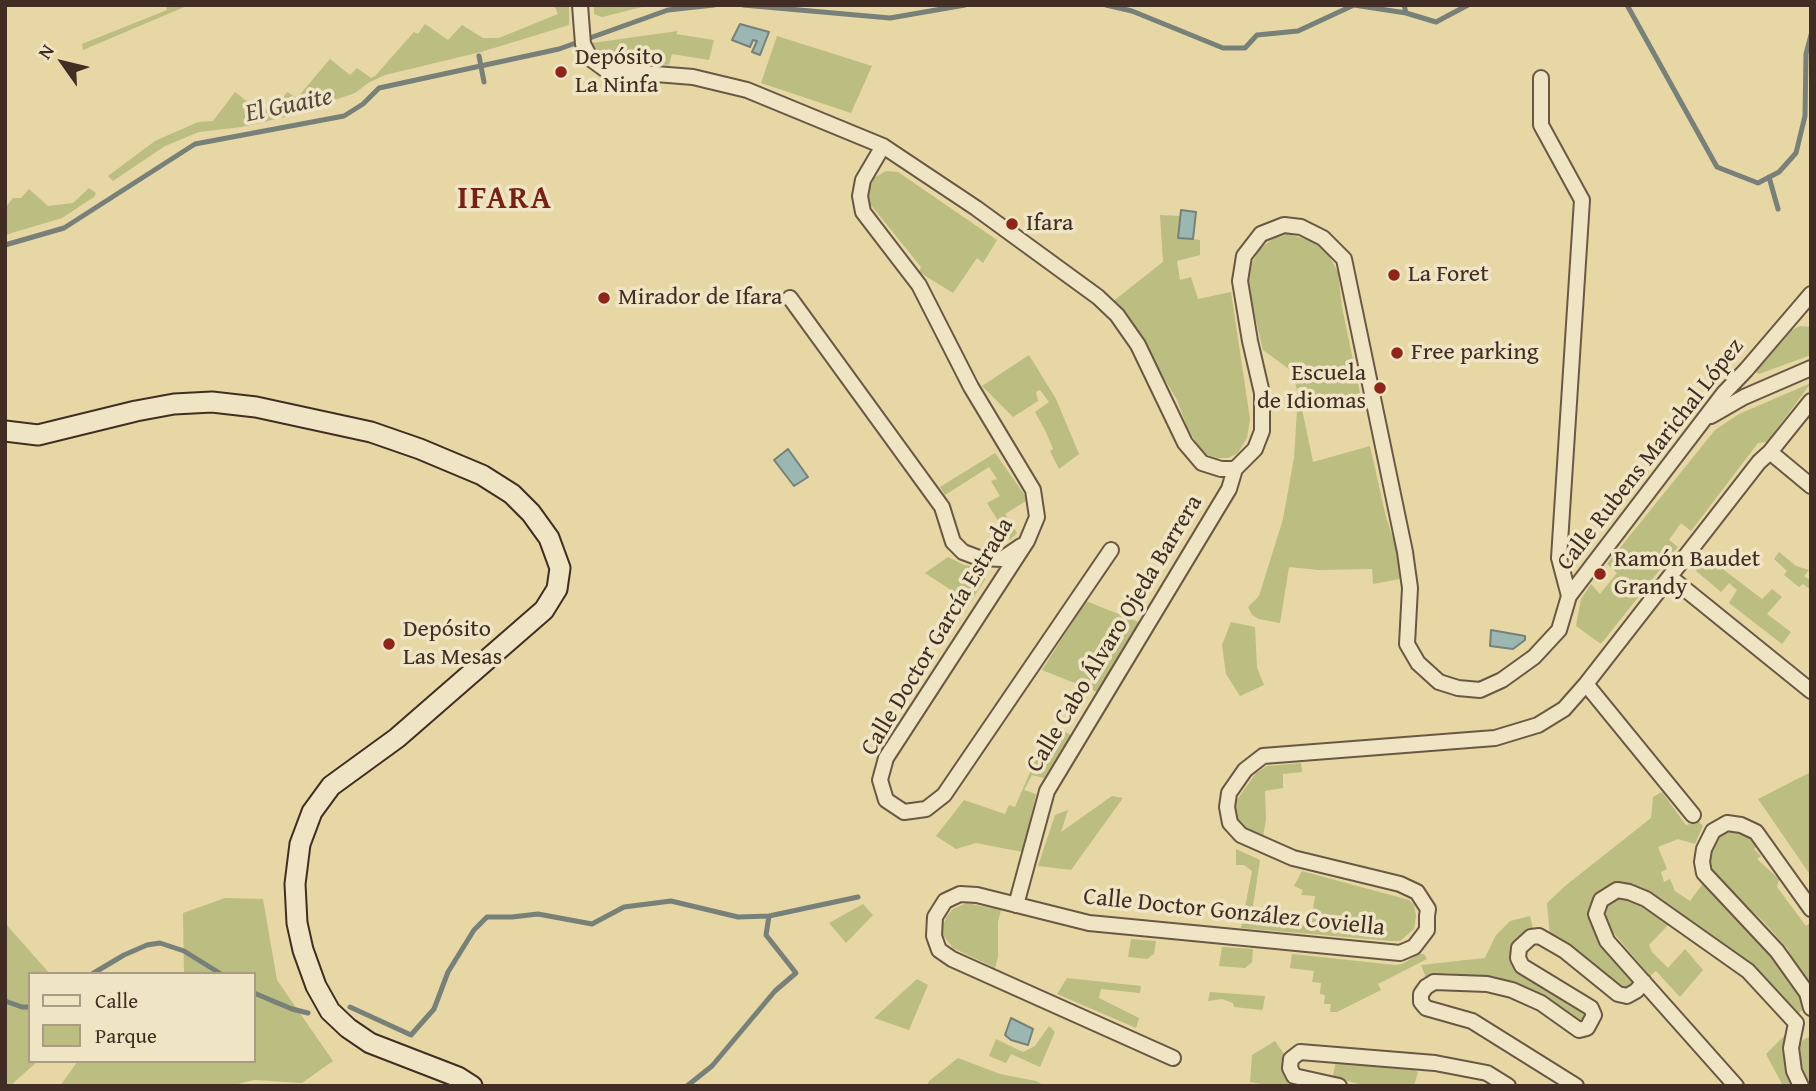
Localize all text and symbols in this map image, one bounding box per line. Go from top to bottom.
north arrow [28,28,98,98]
text: N [30,38,61,64]
place label: Depósito La Ninfa [575,44,663,100]
marker: Depósito La Ninfa [553,64,569,80]
water label: El Guaite [243,82,335,130]
district label: IFARA [458,181,552,219]
place label: Ifara [1026,210,1073,238]
marker: Ifara [1004,216,1020,232]
place label: La Foret [1408,261,1489,289]
marker: La Foret [1386,267,1402,283]
place label: Mirador de Ifara [618,284,782,312]
marker: Mirador de Ifara [596,290,612,306]
street label: Calle Rubens Marichal López [1551,333,1751,577]
place label: Free parking [1411,339,1539,367]
marker: Free parking [1389,345,1405,361]
place label: Escuela de Idiomas [1257,360,1366,416]
marker: Escuela de Idiomas [1372,380,1388,396]
street label: Calle Cabo Álvaro Ojeda Barrera [1021,490,1209,778]
street label: Calle Doctor García Estrada [856,513,1020,761]
place label: Ramón Baudet Grandy [1614,546,1760,602]
marker: Ramón Baudet Grandy [1592,566,1608,582]
place label: Depósito Las Mesas [403,616,502,672]
marker: Depósito Las Mesas [381,636,397,652]
street label: Calle Doctor González Coviella [1082,883,1386,943]
legend [28,972,256,1063]
text: Calle [95,985,138,1016]
text: Parque [95,1020,157,1051]

